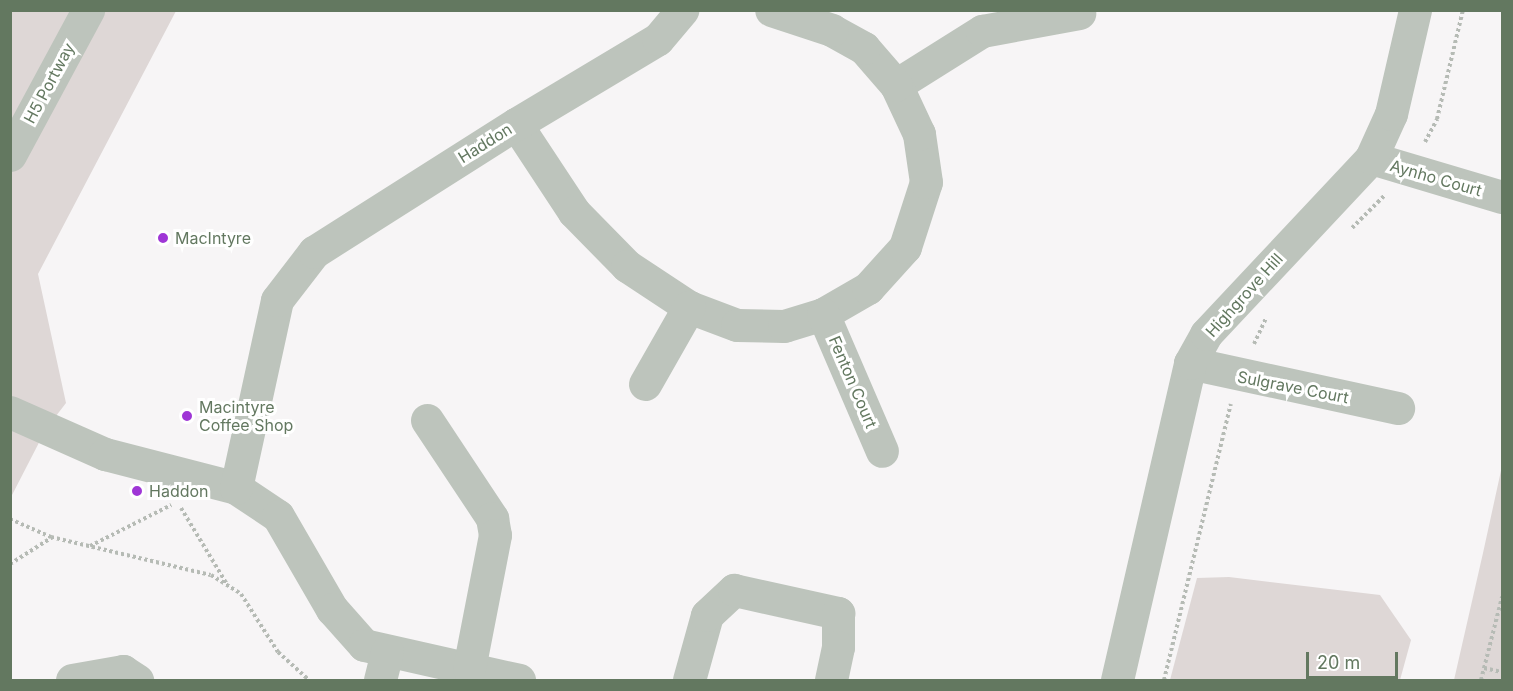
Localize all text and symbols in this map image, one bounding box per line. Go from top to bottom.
street label: H5 Portway [20,39,78,127]
street label: Haddon [455,119,515,167]
street label: Aynho Court [1388,156,1484,200]
place label: MacIntyre [175,228,251,248]
marker: MacIntyre [156,231,170,245]
street label: Highgrove Hill [1201,249,1287,341]
street label: Fenton Court [825,333,881,431]
street label: Sulgrave Court [1236,367,1350,407]
place label: Macintyre Coffee Shop [199,397,293,435]
marker: Macintyre Coffee Shop [180,409,194,423]
place label: Haddon [149,481,209,501]
marker: Haddon [130,484,144,498]
scale bar [1309,640,1400,678]
text: 20 m [1317,652,1360,673]

